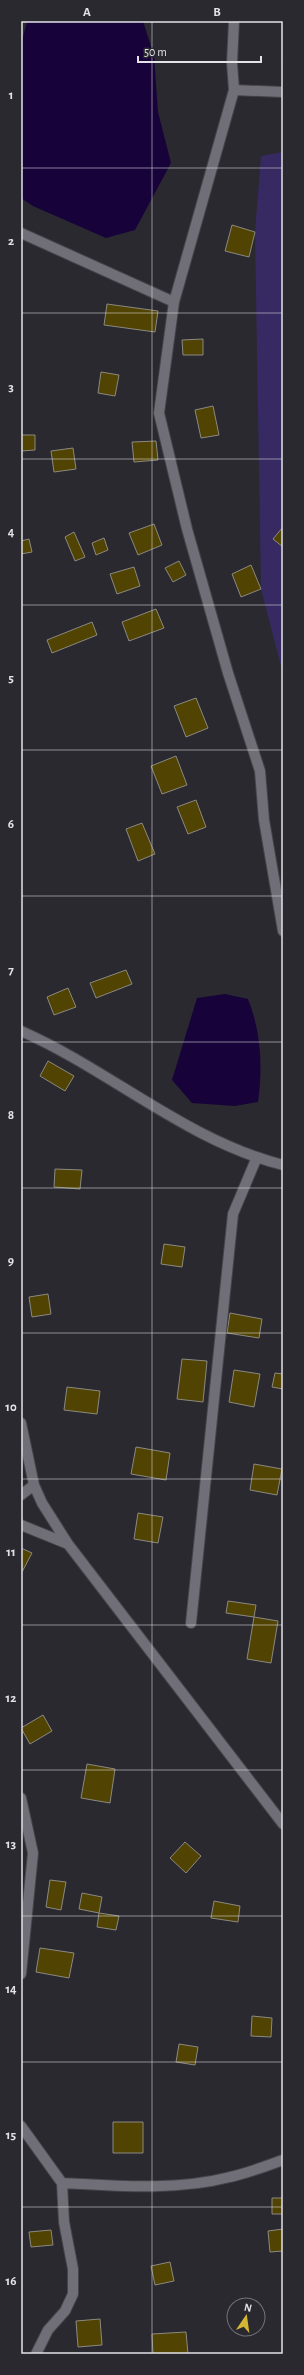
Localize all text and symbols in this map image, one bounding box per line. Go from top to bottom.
text: A [83,6,91,19]
text: B [213,6,221,19]
scale bar [138,38,261,64]
text: 50 m [144,46,167,58]
text: 1 [9,89,13,102]
text: 2 [8,235,14,248]
text: 3 [8,381,14,394]
text: 4 [8,526,15,539]
text: 5 [8,672,14,685]
text: 6 [8,818,14,831]
text: 7 [8,964,14,977]
text: 8 [8,1109,14,1122]
text: 9 [8,1255,14,1268]
text: 10 [5,1401,17,1414]
text: 11 [6,1546,16,1559]
text: 12 [6,1692,16,1705]
text: 13 [6,1838,17,1851]
text: 14 [5,1983,17,1996]
text: 15 [6,2129,17,2142]
text: 16 [6,2275,16,2288]
north arrow [226,2297,266,2337]
text: N [243,2302,253,2314]

